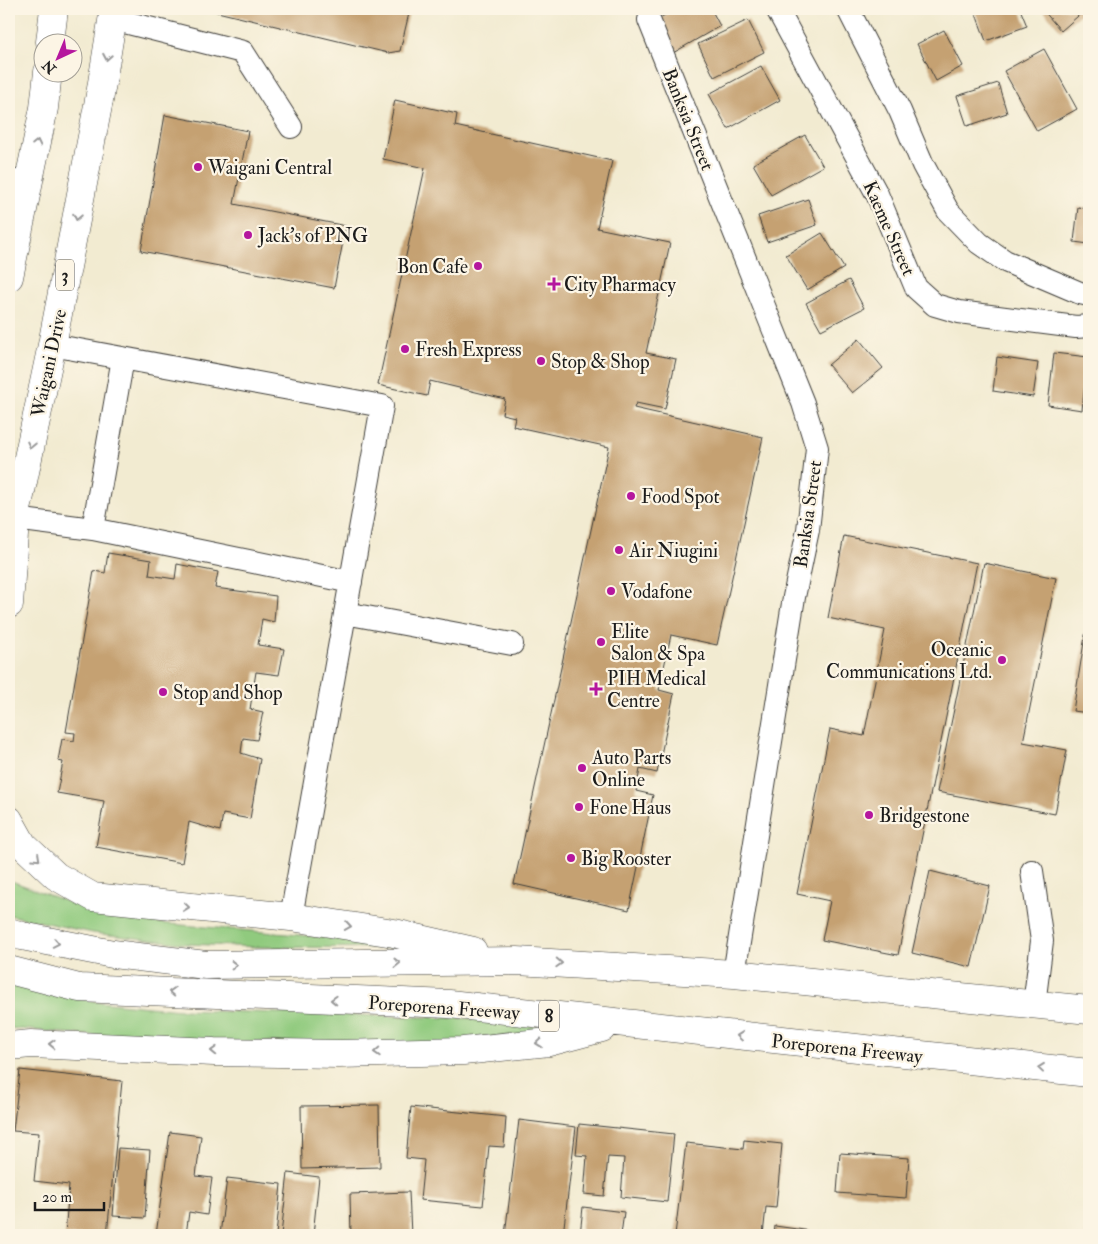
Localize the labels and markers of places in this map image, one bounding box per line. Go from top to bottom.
place label: Waigani Central [207,156,332,180]
marker: Waigani Central [192,161,204,173]
place label: Jack's of PNG [257,224,368,248]
marker: Jack's of PNG [242,229,254,241]
place label: Bon Cafe [397,255,468,279]
marker: Bon Cafe [472,260,484,272]
place label: City Pharmacy [564,273,676,297]
marker: City Pharmacy [548,278,560,290]
place label: Fresh Express [415,338,521,363]
marker: Fresh Express [399,343,411,355]
place label: Stop & Shop [551,350,650,375]
marker: Stop & Shop [535,355,547,367]
place label: Food Spot [641,485,720,510]
marker: Food Spot [625,490,637,502]
place label: Air Niugini [628,539,718,563]
marker: Air Niugini [613,544,625,556]
place label: Vodafone [621,580,692,604]
marker: Vodafone [605,585,617,597]
place label: Elite Salon & Spa [611,620,705,667]
marker: Elite Salon & Spa [595,636,607,648]
place label: Oceanic Communications Ltd. [826,638,992,684]
marker: Oceanic Communications Ltd. [996,654,1008,666]
place label: PIH Medical Centre [607,667,706,713]
place label: Stop and Shop [173,681,283,706]
marker: PIH Medical Centre [589,682,603,696]
marker: Stop and Shop [157,686,169,698]
place label: Auto Parts Online [591,746,671,792]
marker: Auto Parts Online [576,762,588,774]
place label: Fone Haus [589,796,671,820]
marker: Fone Haus [573,801,585,813]
place label: Bridgestone [879,804,970,828]
marker: Bridgestone [863,809,875,821]
place label: Big Rooster [581,847,671,871]
marker: Big Rooster [565,852,577,864]

